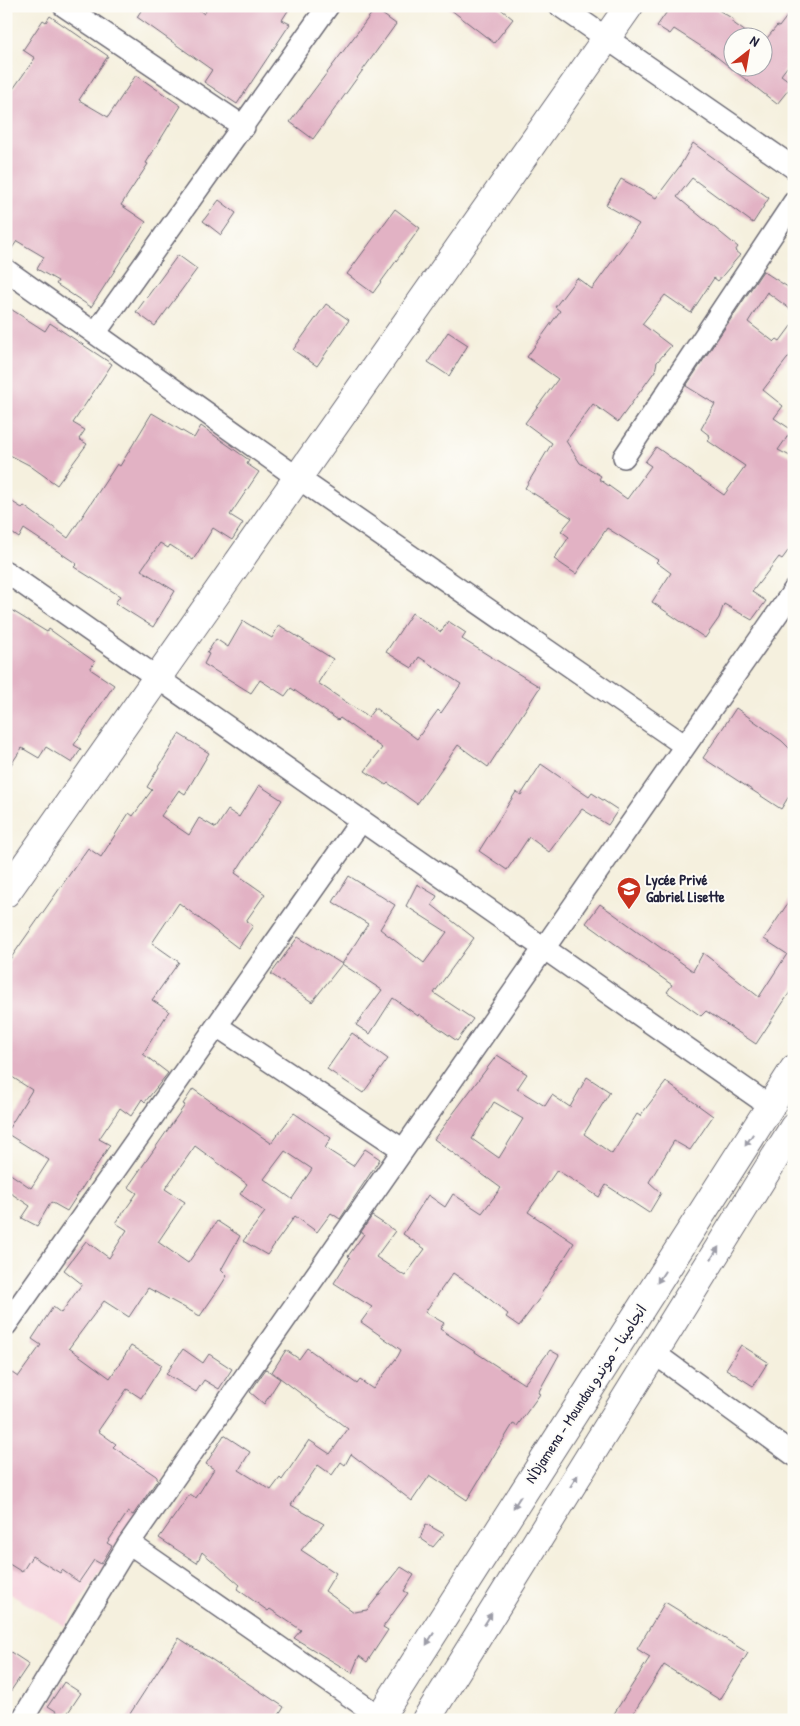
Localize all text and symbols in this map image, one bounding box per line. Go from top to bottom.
north arrow [722,28,772,78]
text: N [747,30,764,51]
place label: Lycée Privé Gabriel Lisette [646,869,725,907]
school or university icon: Lycée Privé Gabriel Lisette [616,876,642,910]
one-way arrow [744,1133,754,1147]
one-way arrow [711,1247,720,1260]
one-way arrow [656,1270,666,1283]
street label: N'Djamena - Moundou انجامينا - موندو [520,1300,651,1487]
one-way arrow [569,1474,579,1487]
one-way arrow [512,1495,521,1508]
one-way arrow [484,1612,493,1625]
one-way arrow [425,1632,434,1645]

